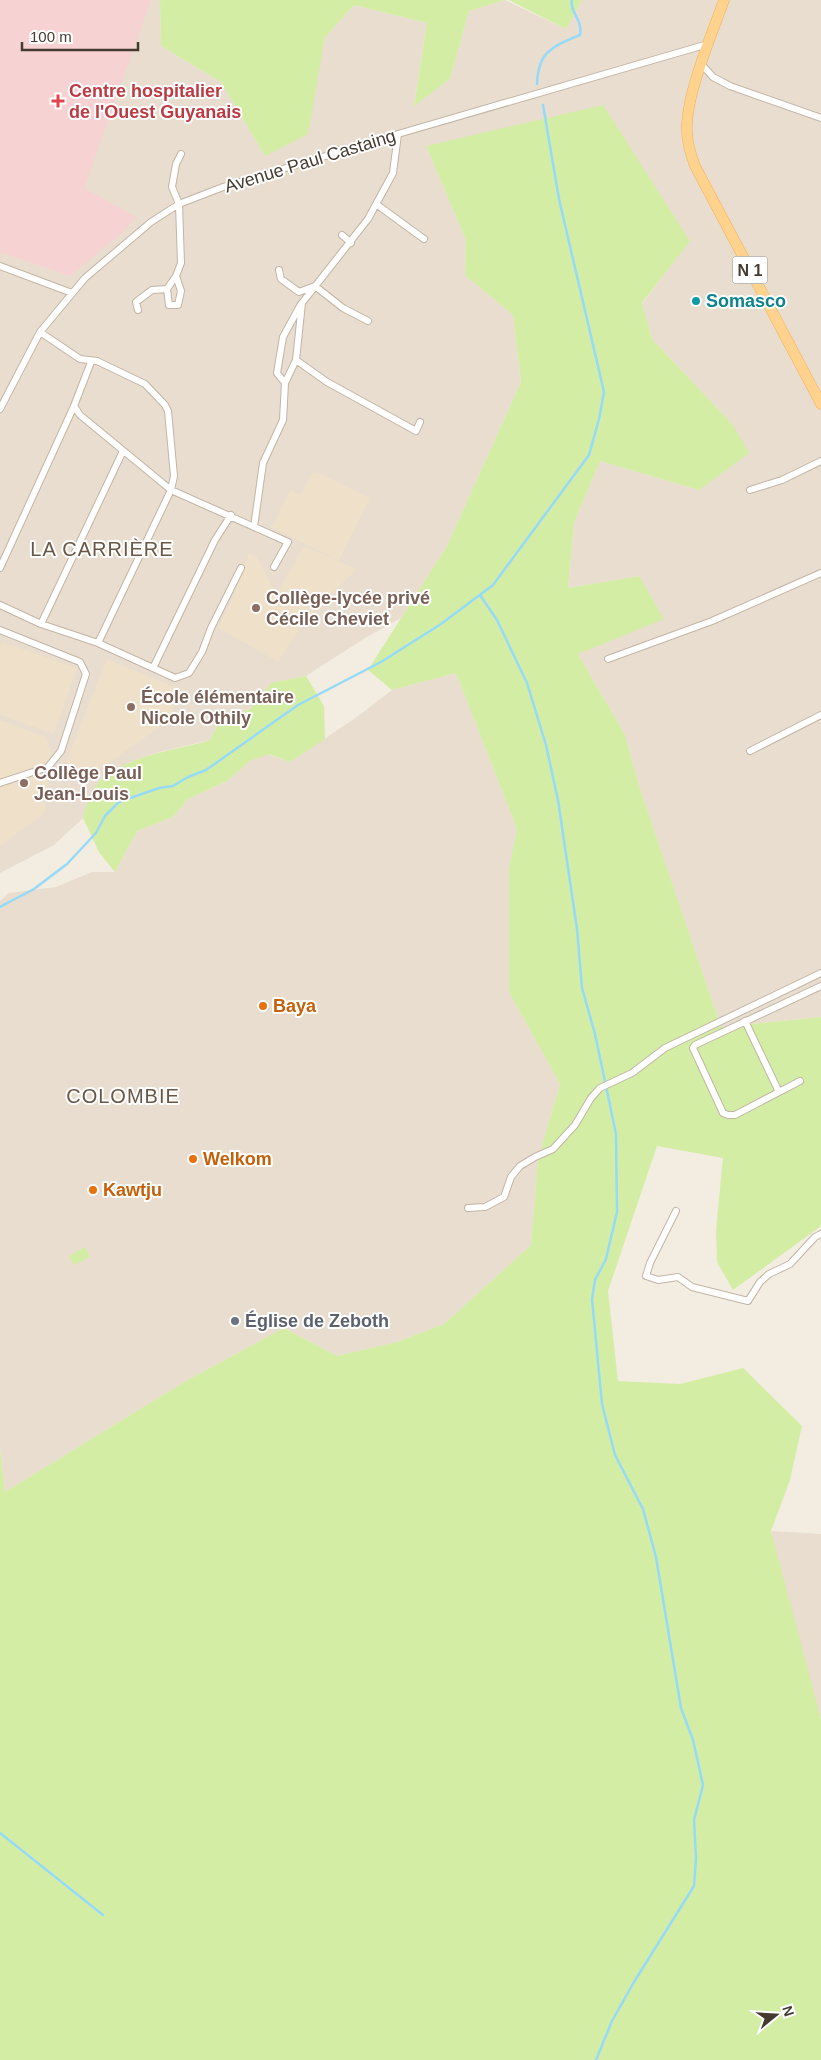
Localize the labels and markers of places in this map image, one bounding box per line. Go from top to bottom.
place label: Centre hospitalier de l'Ouest Guyanais [69,81,241,122]
marker: Centre hospitalier de l'Ouest Guyanais [51,94,65,108]
place label: Somasco [706,291,786,311]
marker: Somasco [690,295,702,307]
place label: Collège-lycée privé Cécile Cheviet [266,588,430,629]
marker: Collège-lycée privé Cécile Cheviet [250,602,262,614]
place label: École élémentaire Nicole Othily [141,686,294,728]
marker: École élémentaire Nicole Othily [125,701,137,713]
place label: Collège Paul Jean-Louis [34,763,142,804]
marker: Collège Paul Jean-Louis [18,777,30,789]
place label: Baya [273,996,317,1016]
marker: Baya [257,1000,269,1012]
place label: Welkom [203,1149,272,1169]
marker: Welkom [187,1153,199,1165]
place label: Kawtju [103,1180,162,1200]
marker: Kawtju [87,1184,99,1196]
place label: Église de Zeboth [245,1310,389,1331]
marker: Église de Zeboth [229,1315,241,1327]

